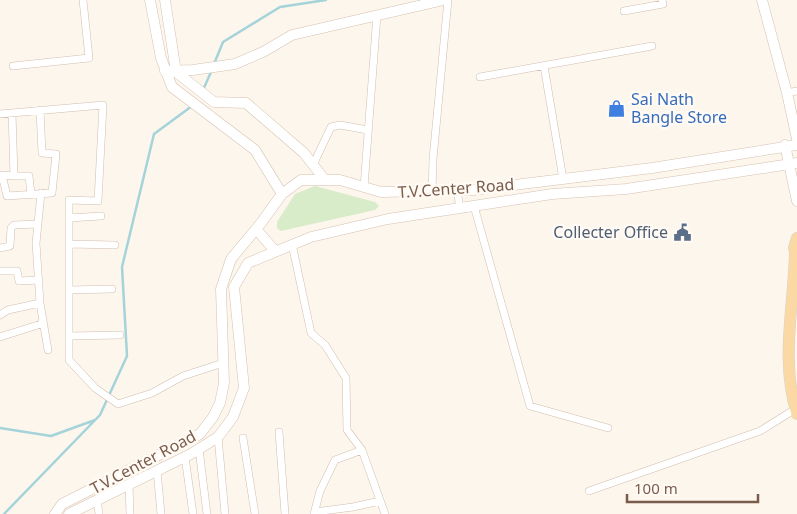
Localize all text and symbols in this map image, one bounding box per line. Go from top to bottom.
place label: Sai Nath Bangle Store [631,88,727,128]
shop icon: Sai Nath Bangle Store [607,98,627,118]
street label: T.V.Center Road [397,173,515,203]
place label: Collecter Office [553,221,668,243]
public building icon: Collecter Office [672,222,692,242]
street label: T.V.Center Road [86,425,200,499]
scale bar [627,472,758,504]
text: 100 m [634,478,678,498]

